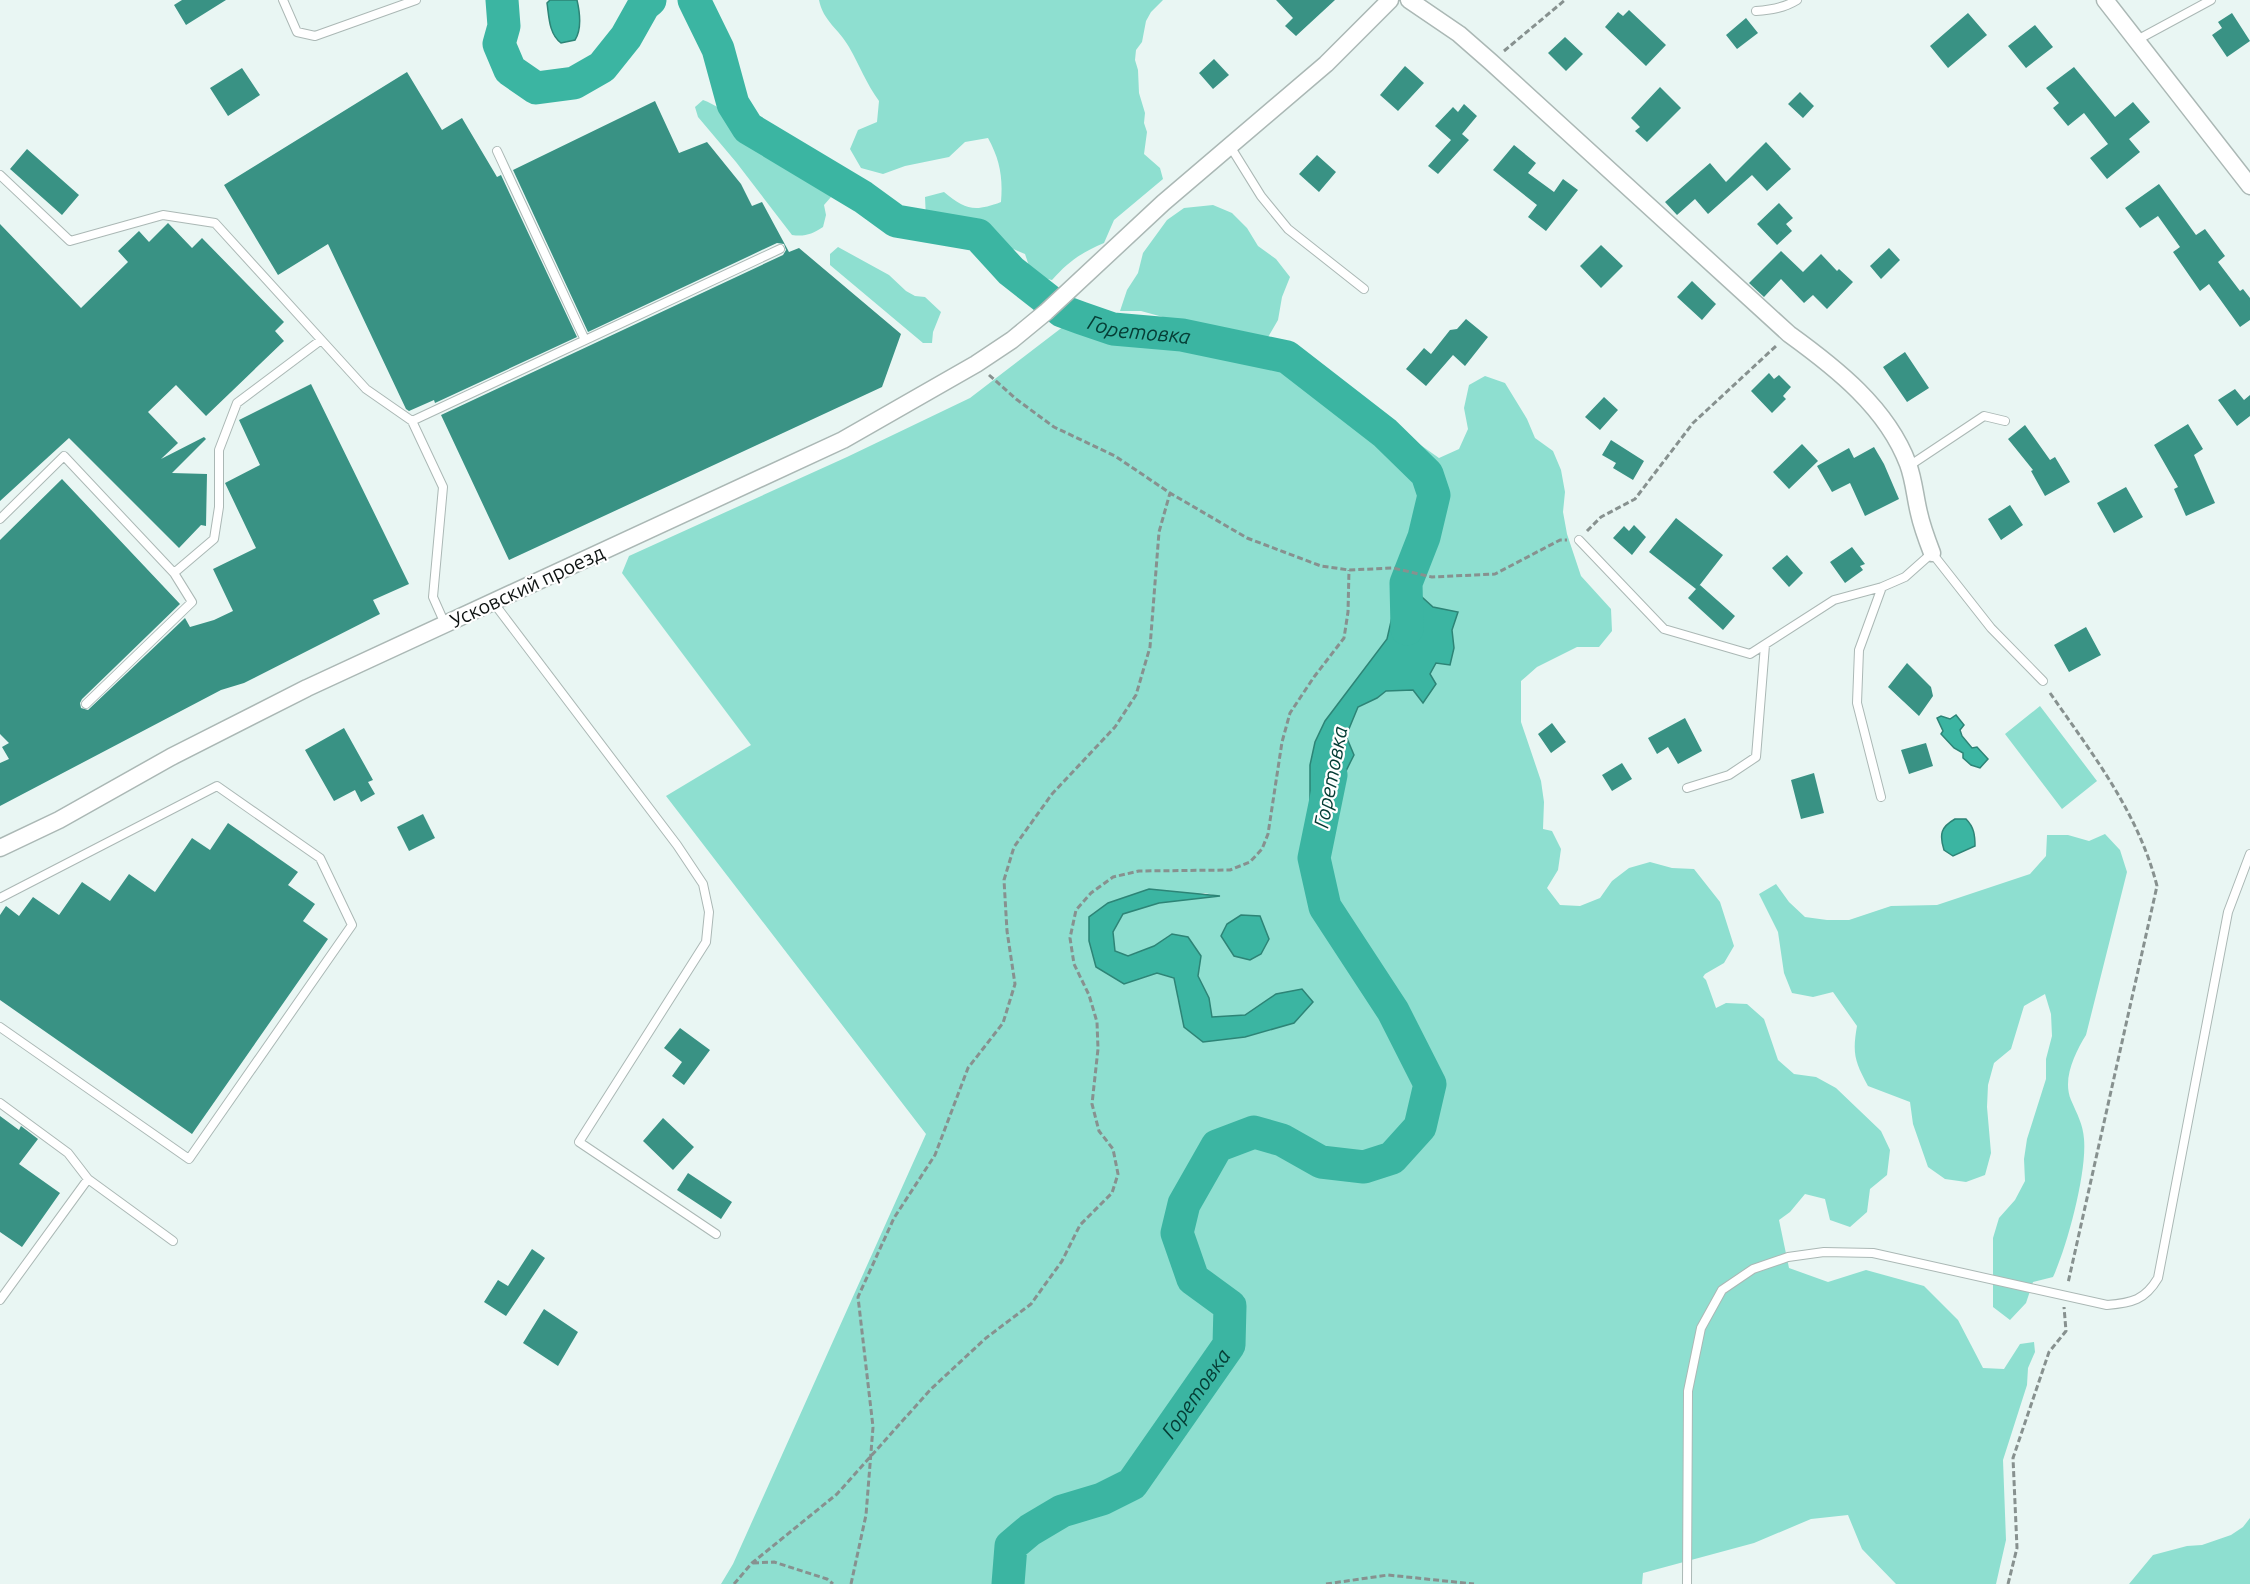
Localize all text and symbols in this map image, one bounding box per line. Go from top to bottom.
water label: Горетовка [1085,309,1193,349]
street label: Усковский проезд [446,540,608,632]
water label: Горетовка [1308,724,1352,830]
water label: Горетовка [1156,1344,1235,1443]

